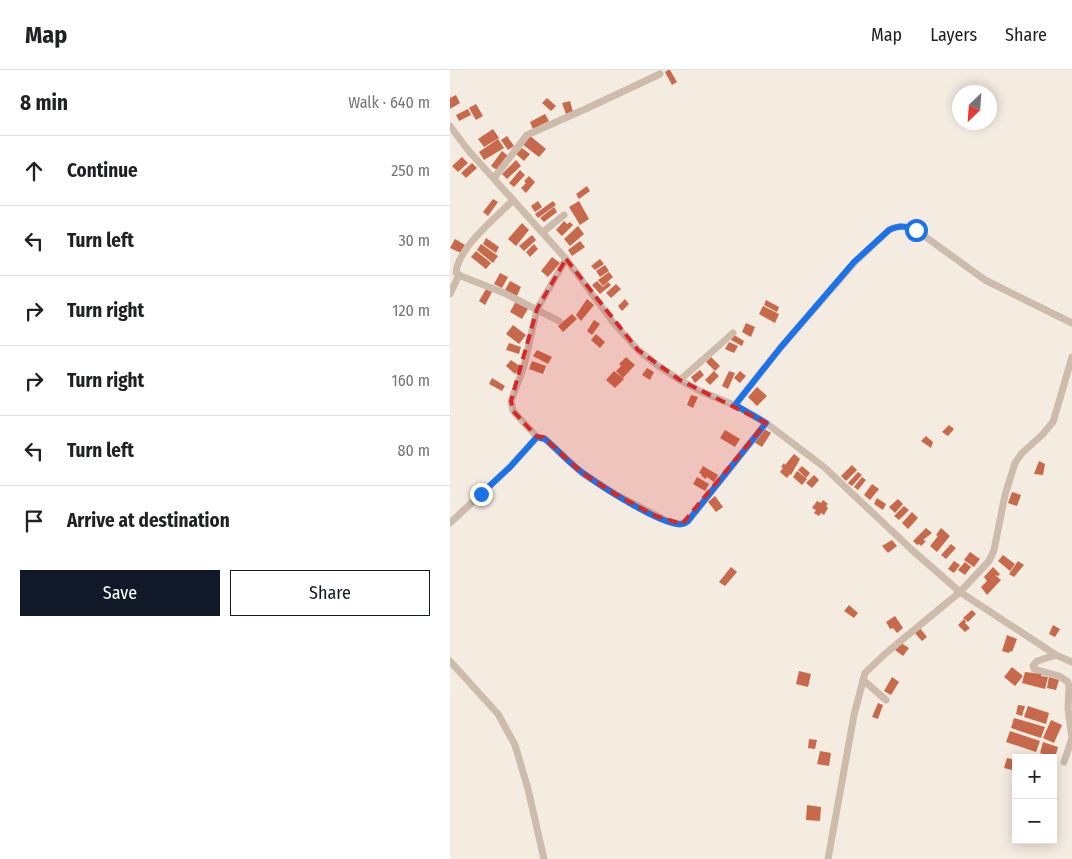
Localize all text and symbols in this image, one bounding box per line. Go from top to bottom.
text: Map [25,21,67,49]
text: Map [871,24,902,46]
text: Layers [930,24,977,46]
text: Share [1005,24,1047,46]
north arrow [952,85,997,130]
text: 8 min [20,90,68,116]
text: Walk · 640 m [348,93,430,112]
icon: ahead [20,157,48,185]
text: Continue [67,159,138,182]
text: 250 m [391,161,430,180]
route start [905,219,928,242]
icon: left [20,227,48,255]
text: Turn left [67,229,134,252]
text: 30 m [398,231,430,250]
icon: right [20,297,48,325]
text: Turn right [67,299,144,322]
text: 120 m [392,301,430,320]
icon: right [20,367,48,395]
text: Turn right [67,369,144,392]
text: 160 m [391,371,430,390]
icon: left [20,437,48,465]
text: Turn left [67,439,134,462]
text: 80 m [398,441,430,460]
route end [470,483,493,506]
icon: arrive [20,507,48,535]
text: Arrive at destination [67,509,230,532]
button: Save [20,570,220,616]
button: Share [230,570,430,616]
map controls [1012,754,1057,844]
button: + [1012,754,1057,799]
button: − [1012,799,1057,844]

